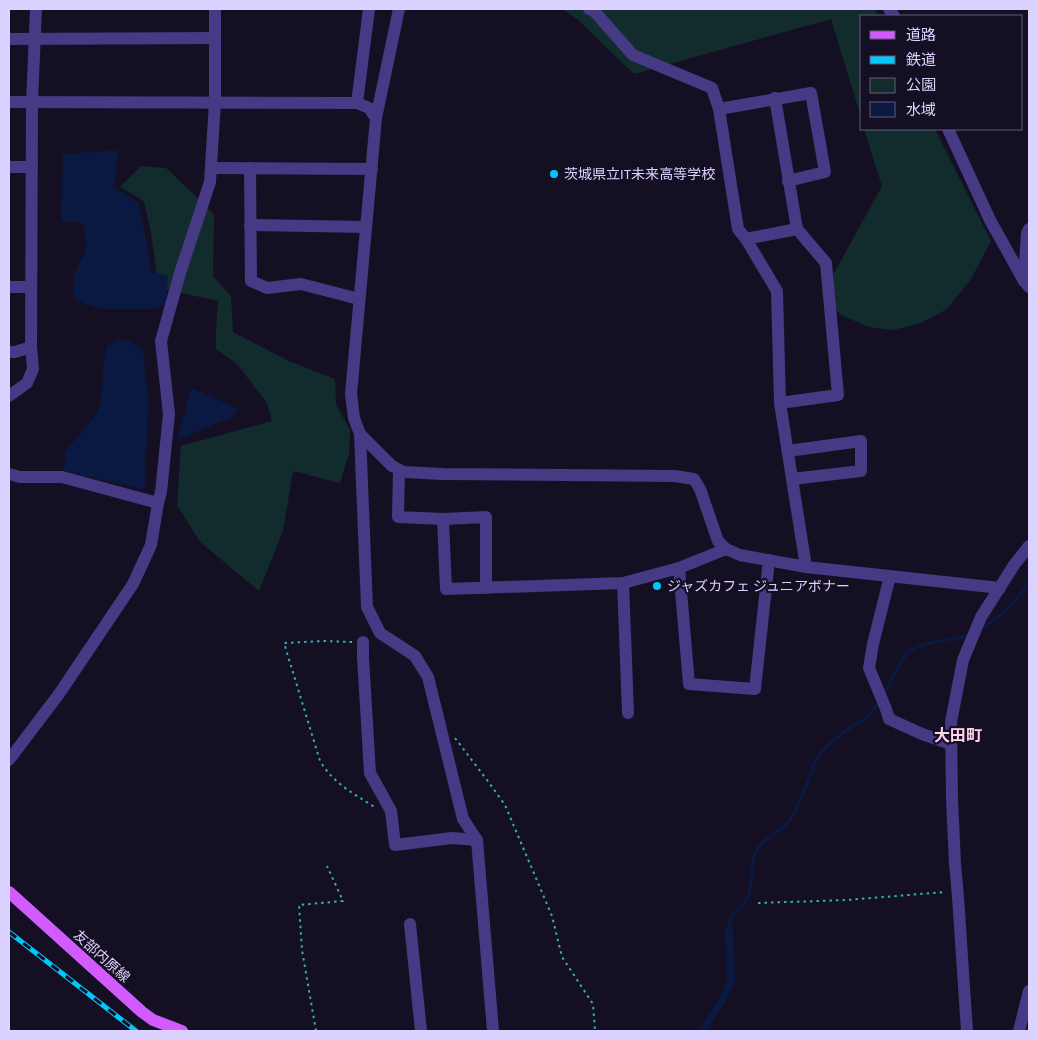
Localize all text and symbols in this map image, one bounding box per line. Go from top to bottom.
legend [860,15,1023,130]
text: 道路 [906,25,936,46]
text: 鉄道 [906,50,936,71]
text: 公園 [906,75,936,96]
text: 水域 [906,100,936,121]
place label: 茨城県立IT未来高等学校 [564,165,715,185]
marker: 茨城県立IT未来高等学校 [548,168,560,180]
place label: ジャズカフェ ジュニアボナー [667,577,850,597]
marker: ジャズカフェ ジュニアボナー [651,580,663,592]
district label: 大田町 [934,725,982,747]
street label: 友部内原線 [69,926,134,988]

